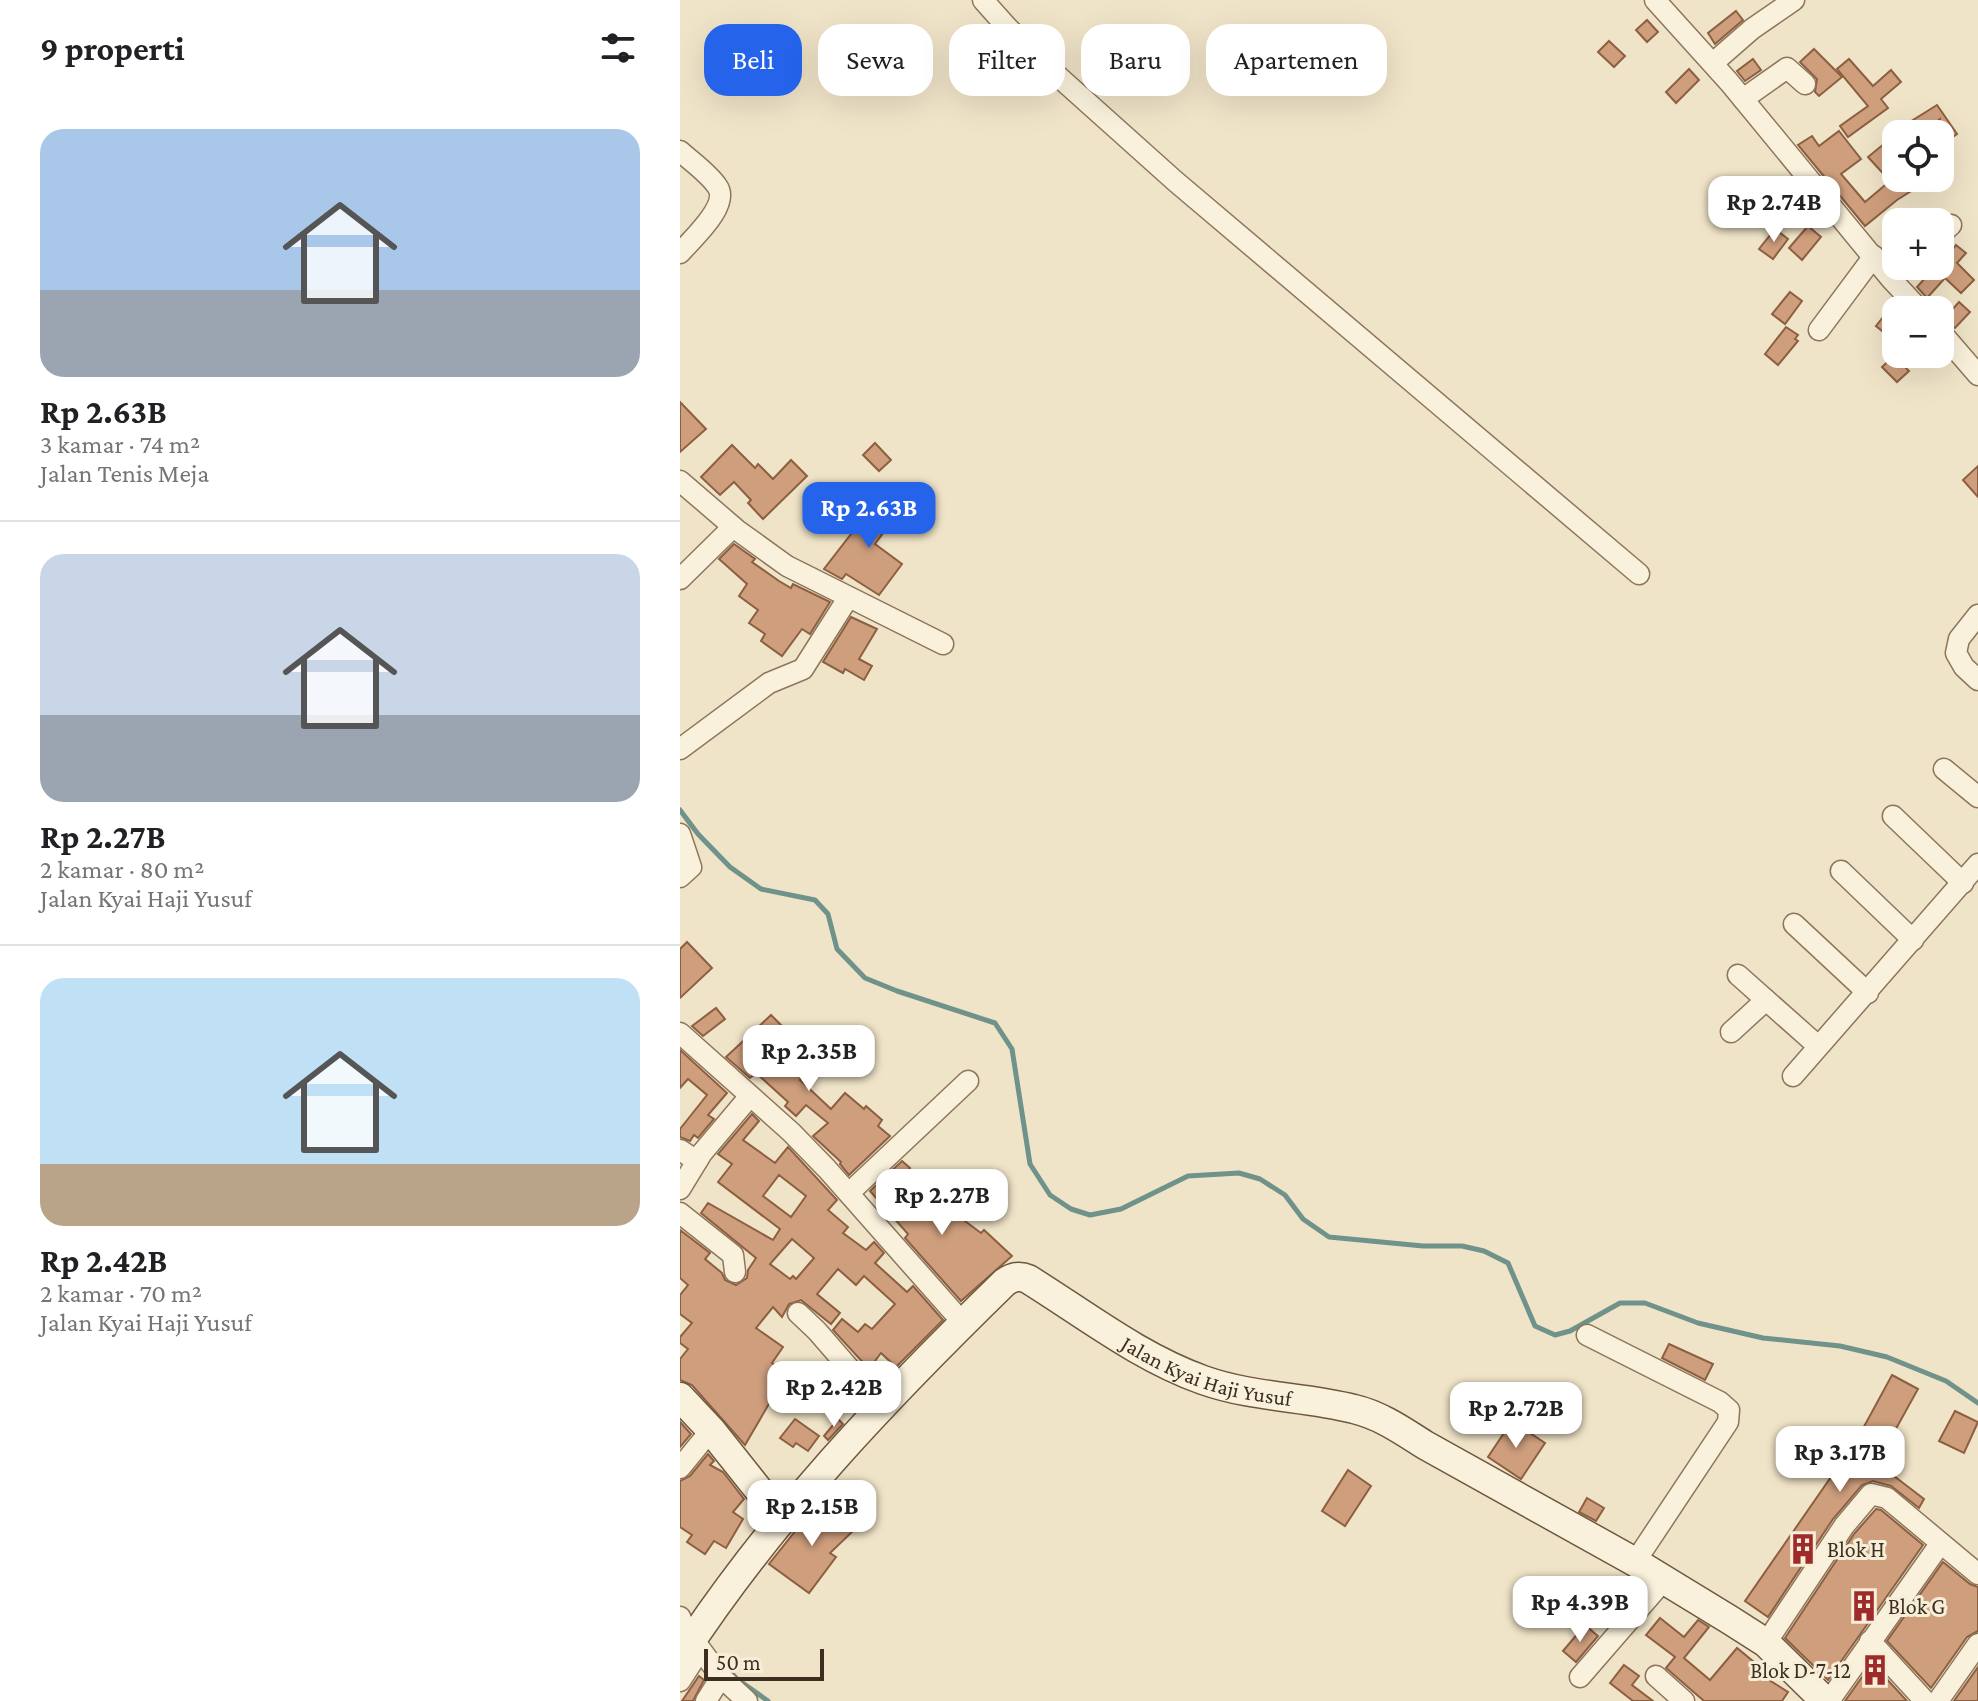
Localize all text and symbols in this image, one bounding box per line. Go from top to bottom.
chip: Beli [704,24,802,96]
chip: Sewa [818,24,933,96]
chip: Filter [949,24,1065,96]
chip: Baru [1081,24,1190,96]
chip: Apartemen [1206,24,1387,96]
icon: filters [596,26,640,70]
text: 9 properti [40,30,185,67]
map controls [1882,120,1954,368]
button: locate [1882,120,1954,192]
pin: Rp 2.74B [1691,176,1857,244]
icon: home [268,181,412,325]
text: Rp 2.74B [1726,187,1822,216]
button: + [1882,208,1954,280]
button: − [1882,296,1954,368]
text: Rp 2.63B [40,393,167,430]
text: 3 kamar · 74 m² [40,430,200,459]
text: Jalan Tenis Meja [40,459,209,488]
pin: Rp 2.63B [786,482,952,550]
text: Rp 2.63B [820,493,918,522]
icon: home [268,606,412,750]
text: Rp 2.27B [40,818,166,855]
text: 2 kamar · 80 m² [40,855,204,884]
text: Jalan Kyai Haji Yusuf [40,884,252,913]
pin: Rp 2.35B [726,1025,892,1093]
icon: home [268,1030,412,1174]
text: Rp 2.35B [761,1036,857,1065]
pin: Rp 2.27B [859,1169,1025,1237]
text: Rp 2.27B [894,1180,990,1209]
text: Rp 2.42B [40,1242,168,1279]
text: 2 kamar · 70 m² [40,1279,202,1308]
text: Jalan Kyai Haji Yusuf [40,1308,252,1337]
street label: Jalan Kyai Haji Yusuf [1115,1329,1295,1411]
pin: Rp 2.42B [751,1361,917,1429]
text: Rp 2.42B [785,1372,883,1401]
pin: Rp 2.72B [1433,1382,1599,1450]
text: Rp 2.72B [1468,1393,1564,1422]
pin: Rp 3.17B [1757,1426,1923,1494]
text: Rp 3.17B [1794,1437,1886,1466]
pin: Rp 2.15B [729,1480,895,1548]
text: Rp 2.15B [765,1491,859,1520]
building icon: Blok H [1786,1532,1820,1566]
place label: Blok H [1827,1537,1885,1562]
pin: Rp 4.39B [1497,1576,1663,1644]
text: Rp 4.39B [1531,1587,1629,1616]
building icon: Blok G [1847,1589,1881,1623]
place label: Blok G [1888,1594,1945,1619]
scale bar [704,1645,824,1681]
text: 50 m [716,1650,761,1675]
building icon: Blok D-7-12 [1858,1653,1892,1687]
place label: Blok D-7-12 [1750,1658,1851,1683]

